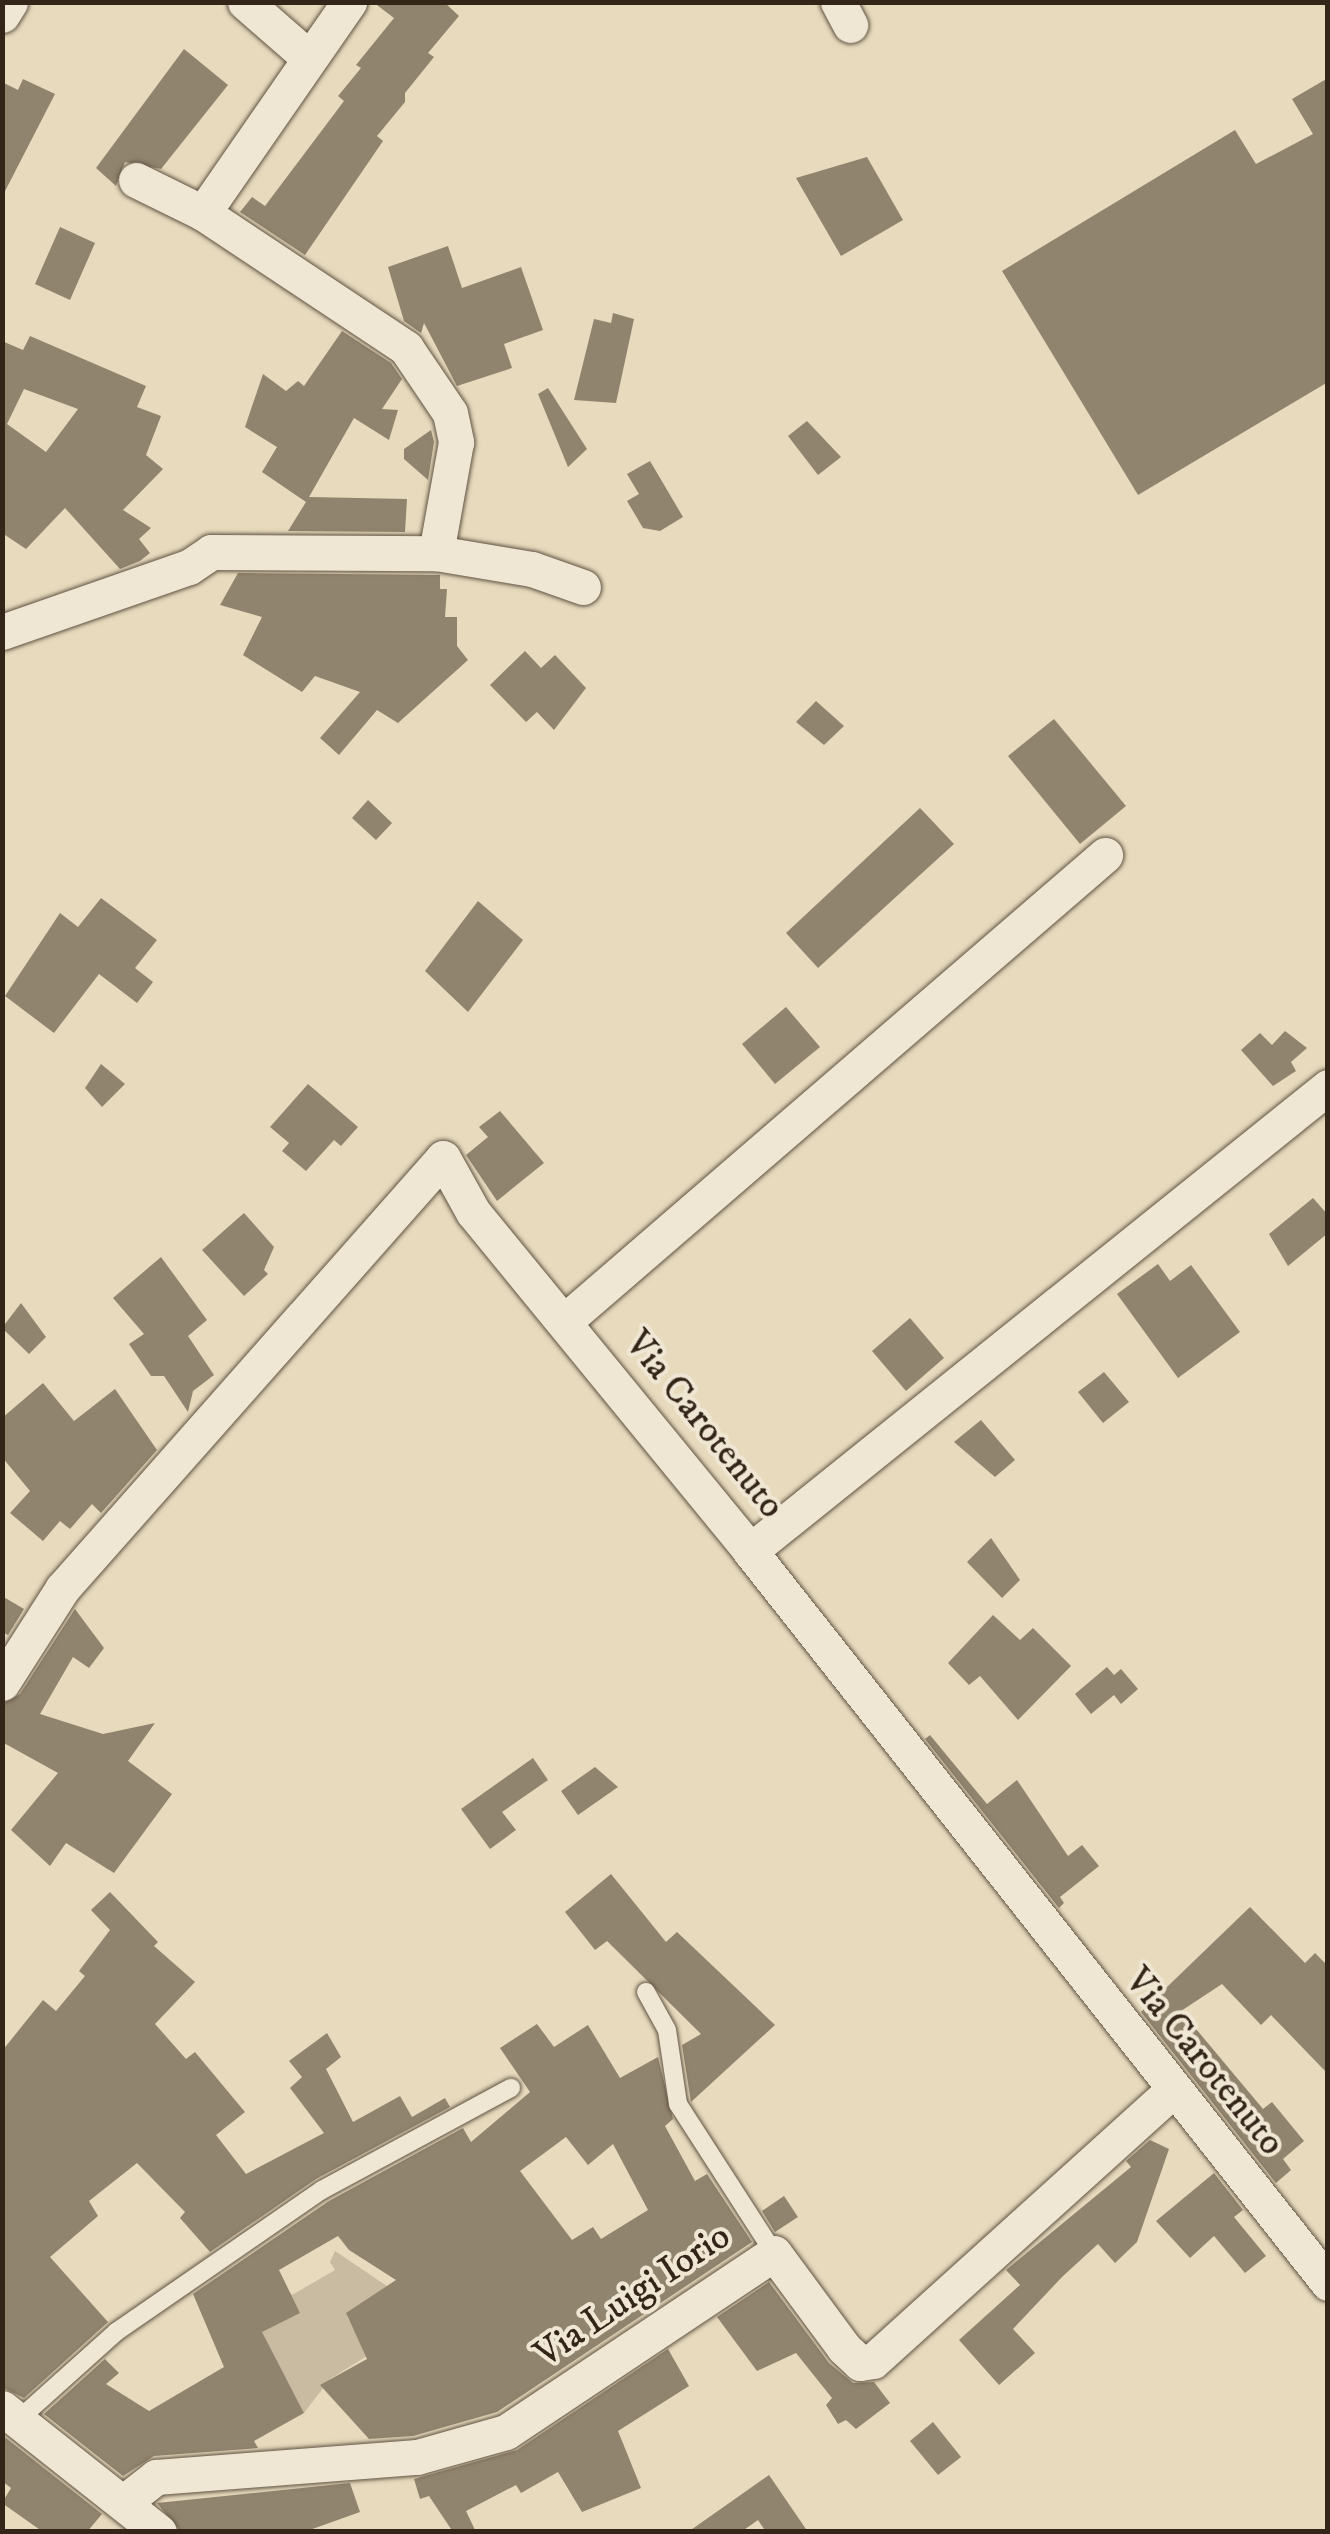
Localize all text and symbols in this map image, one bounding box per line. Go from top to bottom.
street label: Via Carotenuto [614,1322,794,1528]
street label: Via Carotenuto [1114,1959,1294,2165]
street label: Via Luigi Iorio [527,2214,739,2378]

